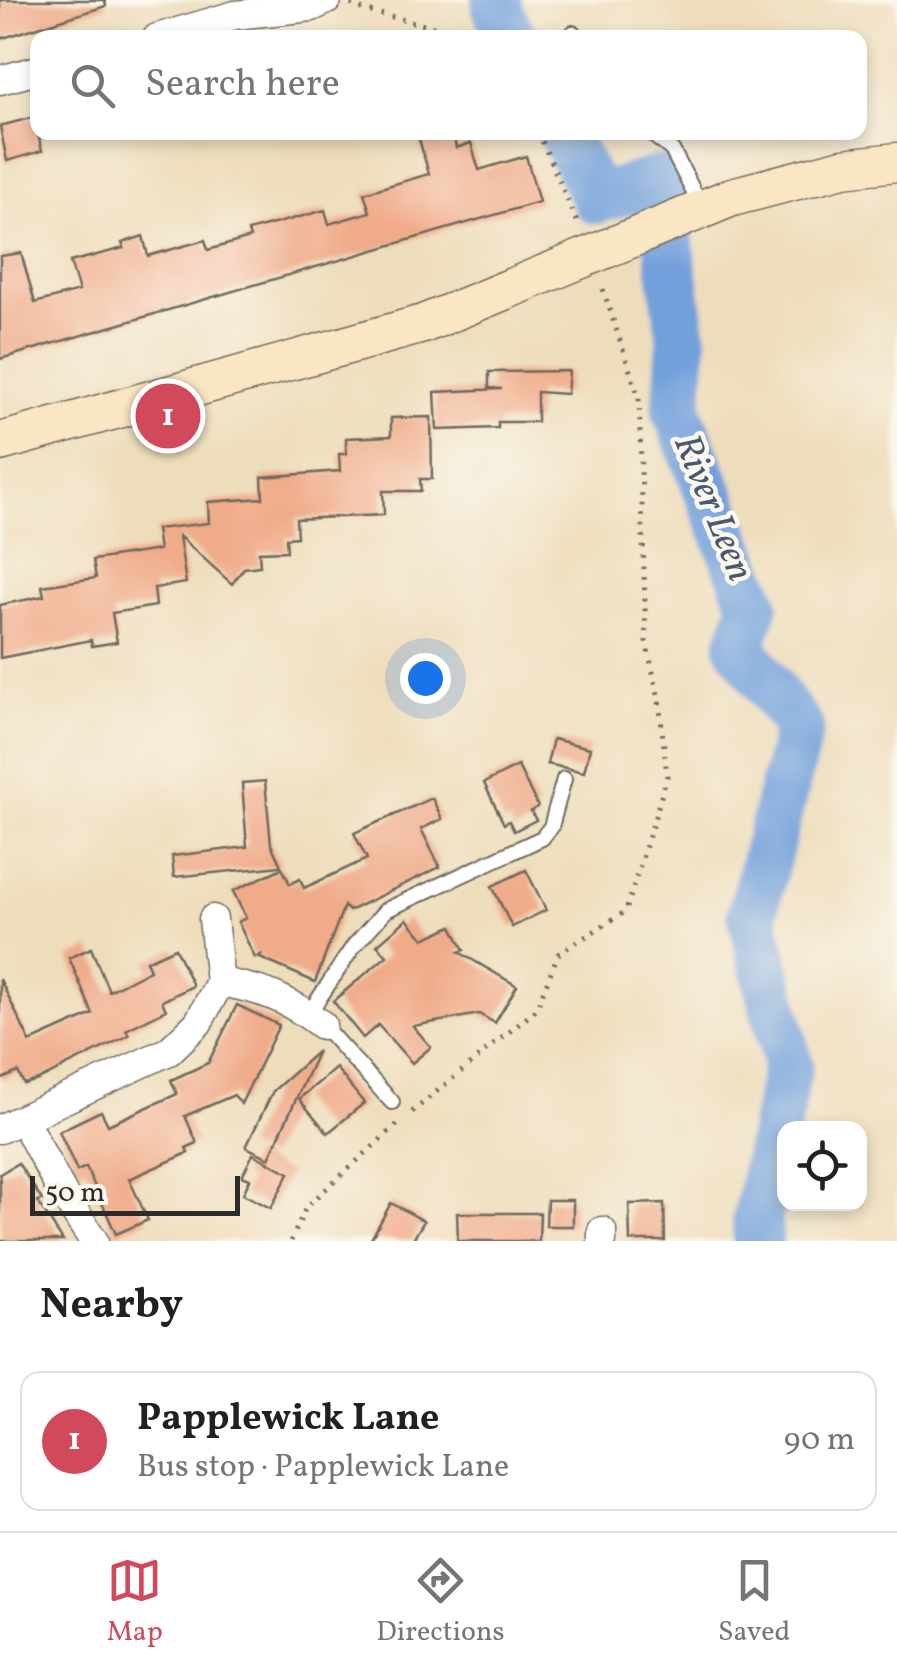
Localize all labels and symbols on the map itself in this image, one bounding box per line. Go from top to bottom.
pin: 1 [136,378,200,454]
water label: River Leen [658,427,765,590]
your location [400,653,451,704]
scale bar [30,1171,240,1216]

